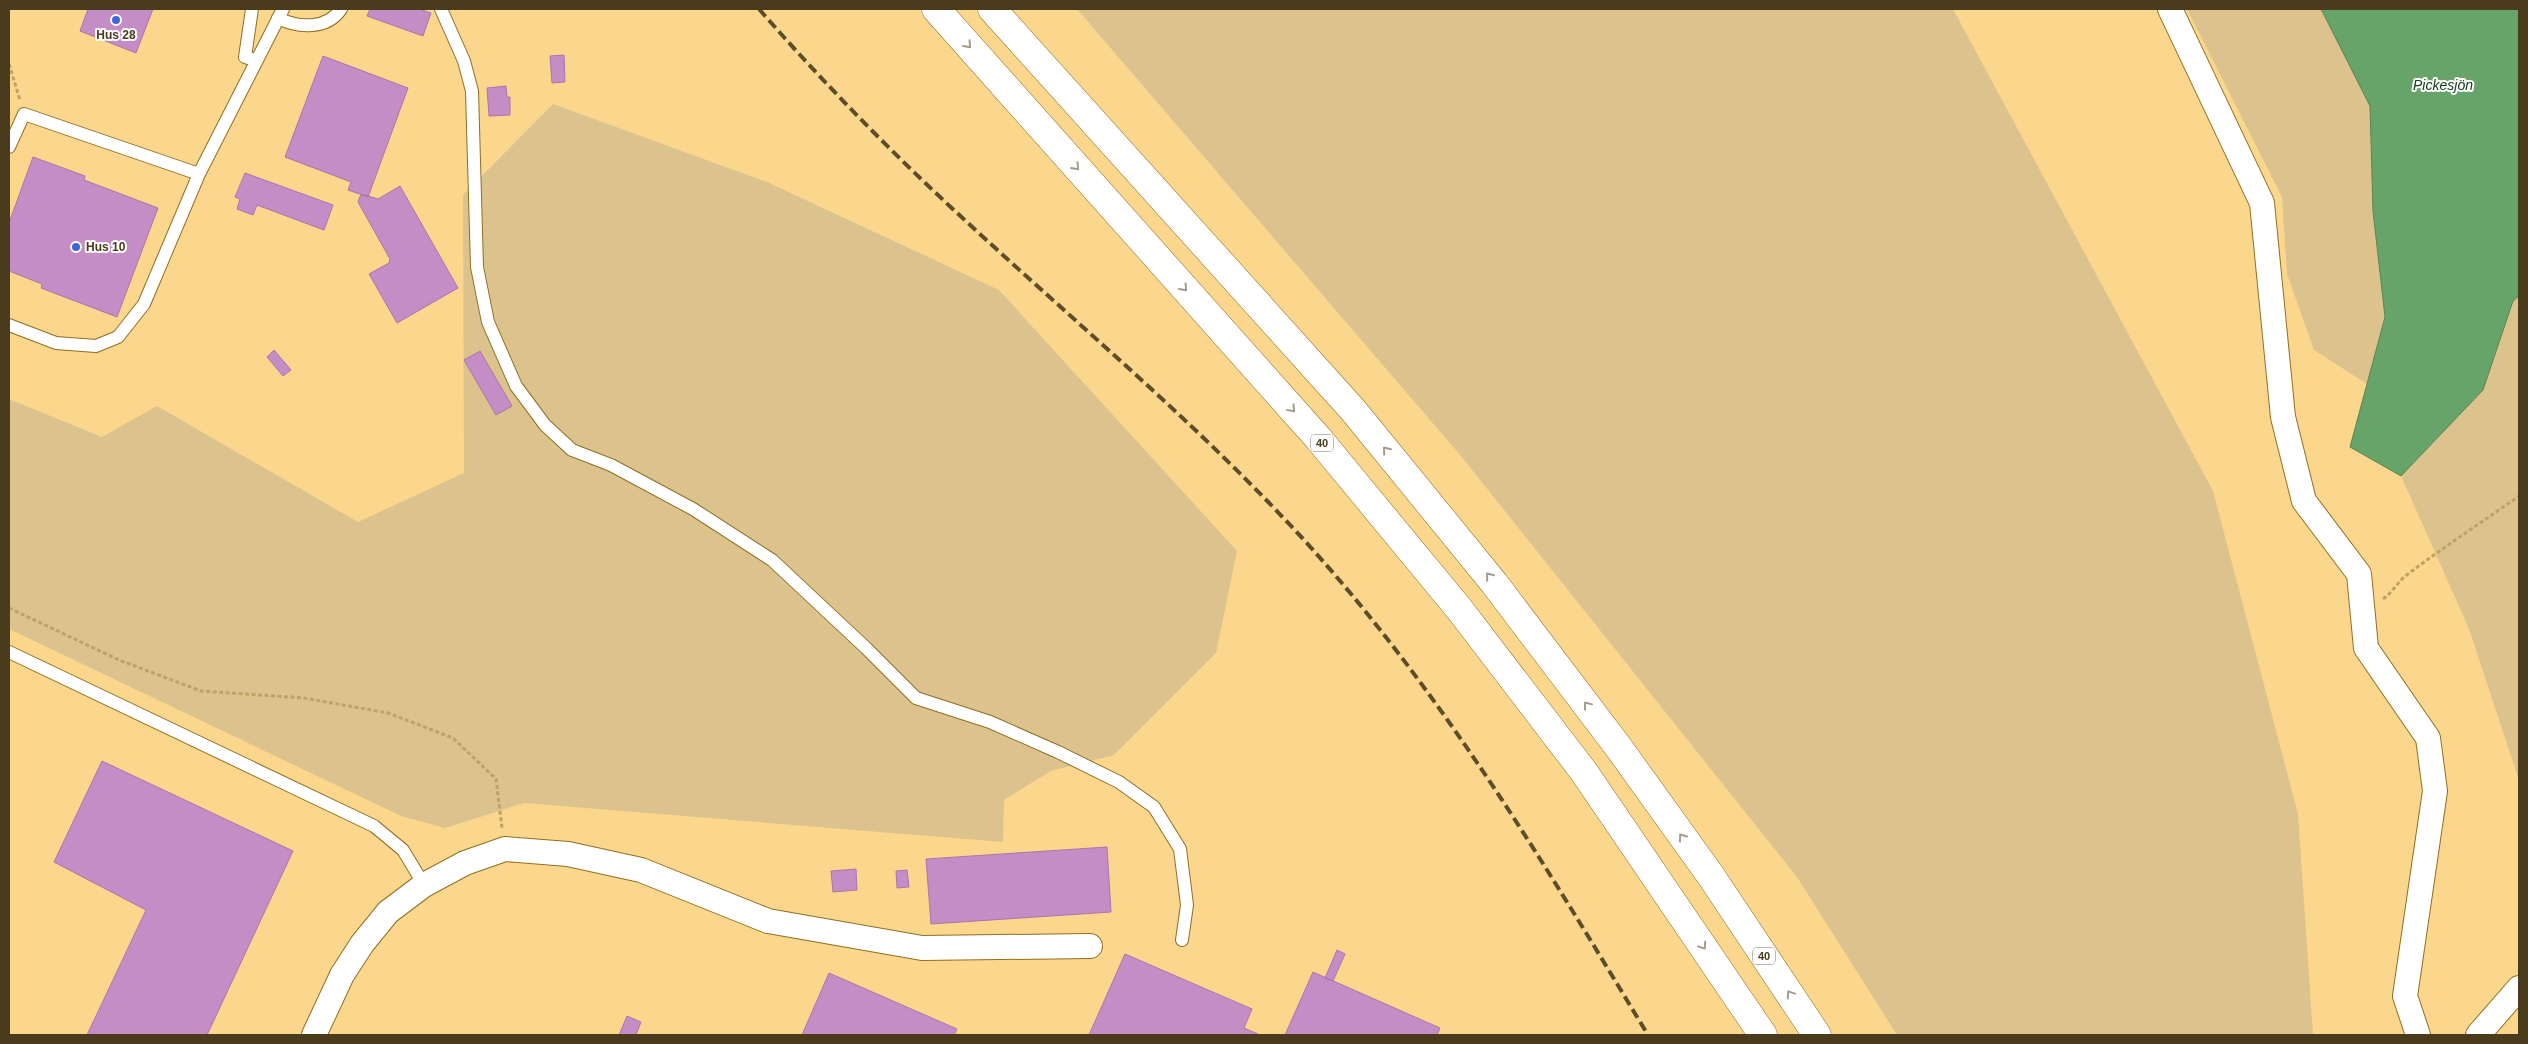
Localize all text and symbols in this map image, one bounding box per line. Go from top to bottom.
marker: Hus 28 [110,14,122,26]
place label: Hus 28 [96,28,136,42]
one-way arrow [962,40,971,49]
water label: Pickesjön [2413,77,2473,93]
one-way arrow [1070,161,1079,170]
place label: Hus 10 [86,240,126,254]
marker: Hus 10 [70,241,82,253]
one-way arrow [1178,282,1187,291]
one-way arrow [1286,404,1295,413]
road number: 40 [1311,434,1333,452]
one-way arrow [1383,447,1391,456]
one-way arrow [1486,573,1494,582]
one-way arrow [1584,701,1593,711]
one-way arrow [1680,834,1688,843]
one-way arrow [1697,940,1706,949]
road number: 40 [1753,948,1775,964]
one-way arrow [1787,991,1796,1000]

